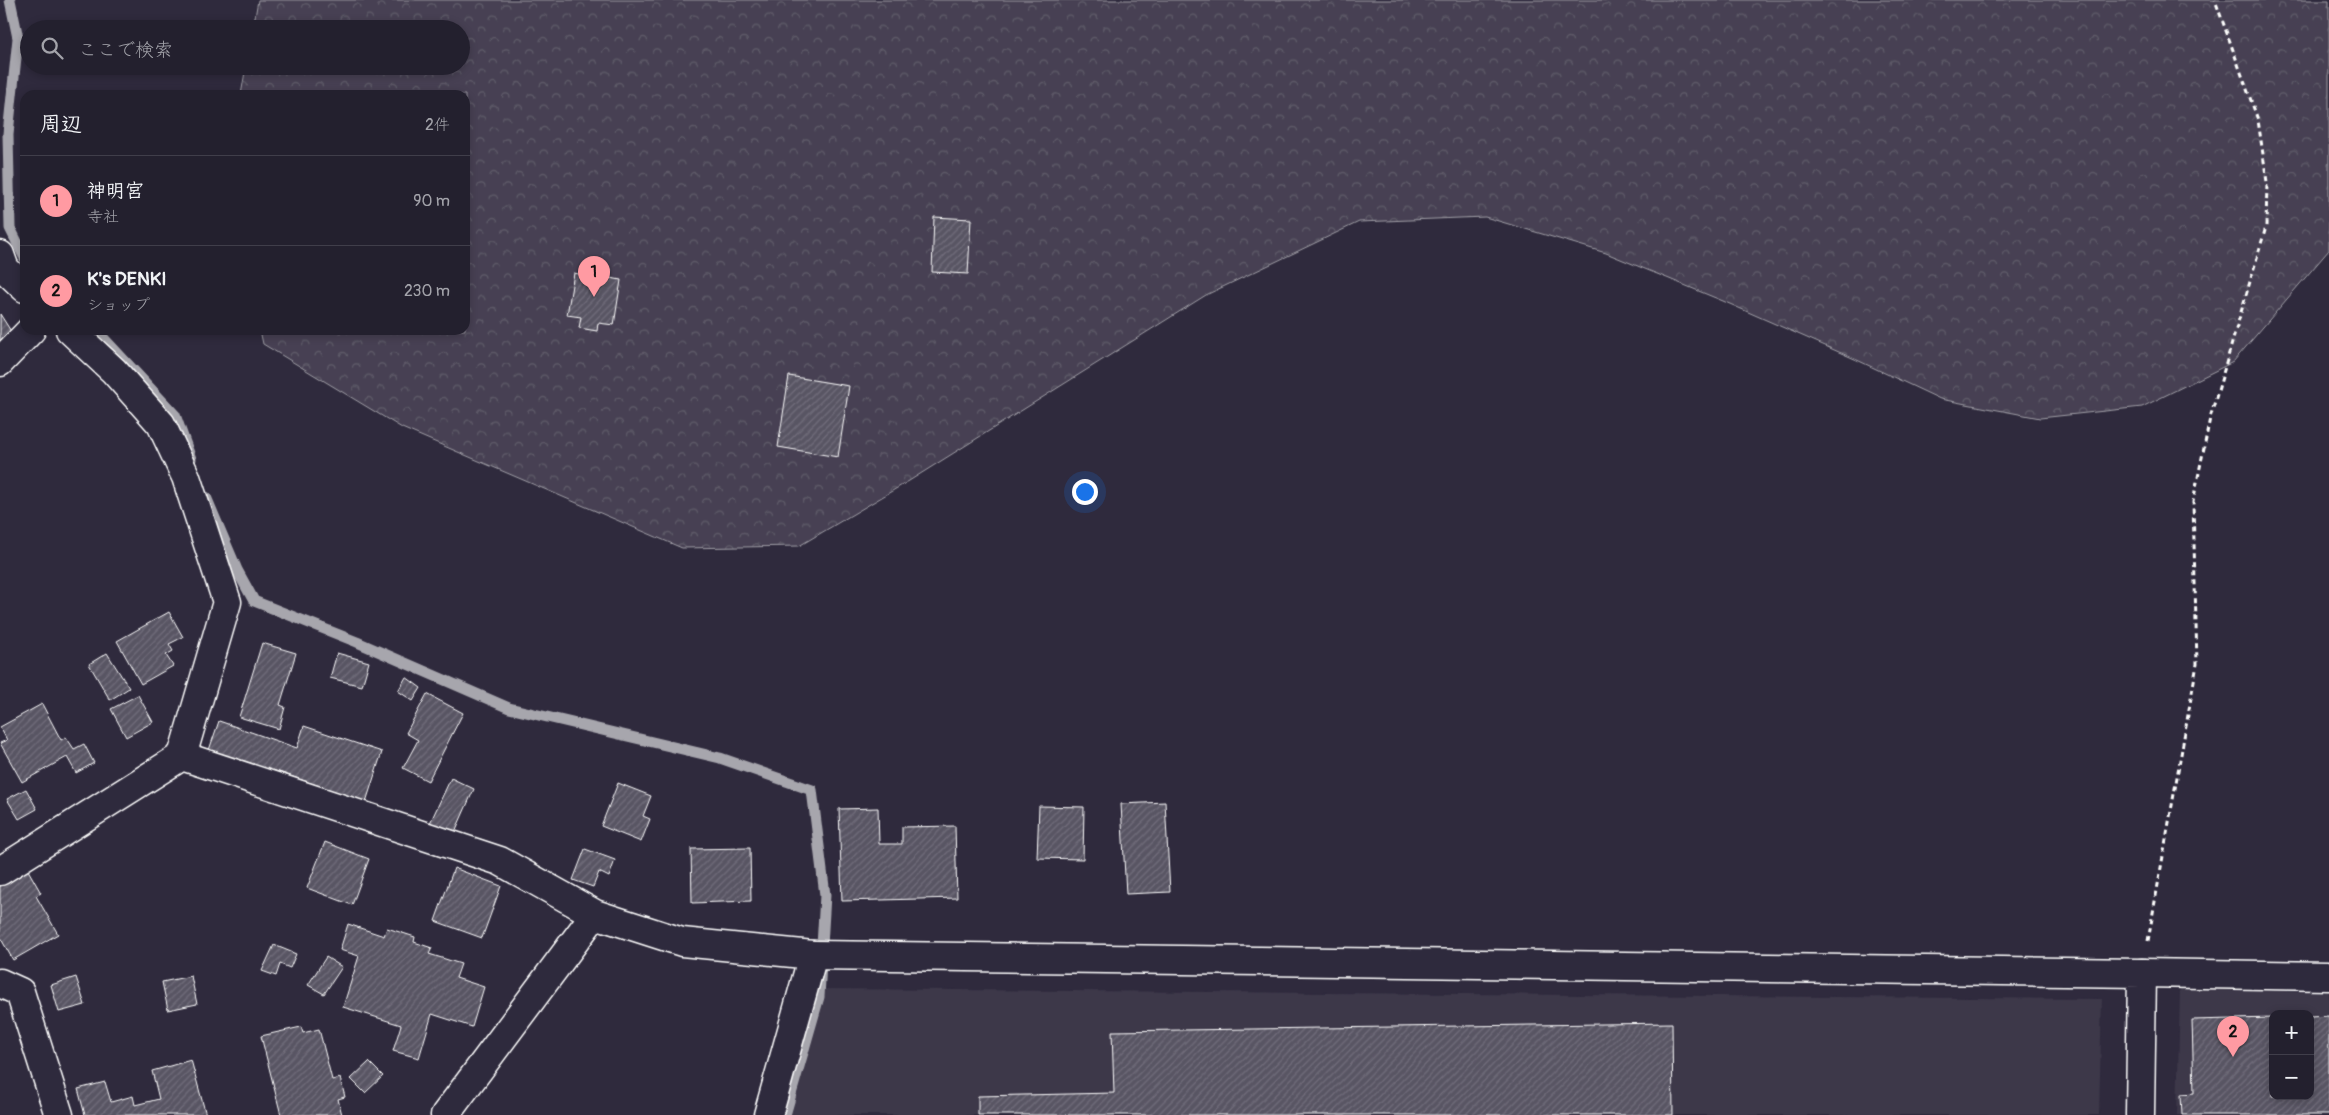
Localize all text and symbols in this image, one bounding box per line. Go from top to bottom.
search box [20,20,470,75]
icon: search [38,34,66,62]
text: ここで検索 [78,38,173,62]
text: 周辺 [40,111,82,138]
text: 2件 [425,115,450,135]
text: 神明宮 [87,179,144,203]
text: 1 [53,191,59,211]
text: 90 m [413,191,450,211]
text: 寺社 [87,207,119,227]
pin: 1 [578,256,610,297]
text: K's DENKI [87,267,167,291]
text: 2 [52,281,60,301]
text: 230 m [404,281,450,301]
text: ショップ [87,295,150,315]
your location [1072,479,1098,505]
map controls [2269,1010,2314,1100]
button: + [2269,1010,2314,1055]
pin: 2 [2217,1016,2249,1057]
button: − [2269,1055,2314,1100]

